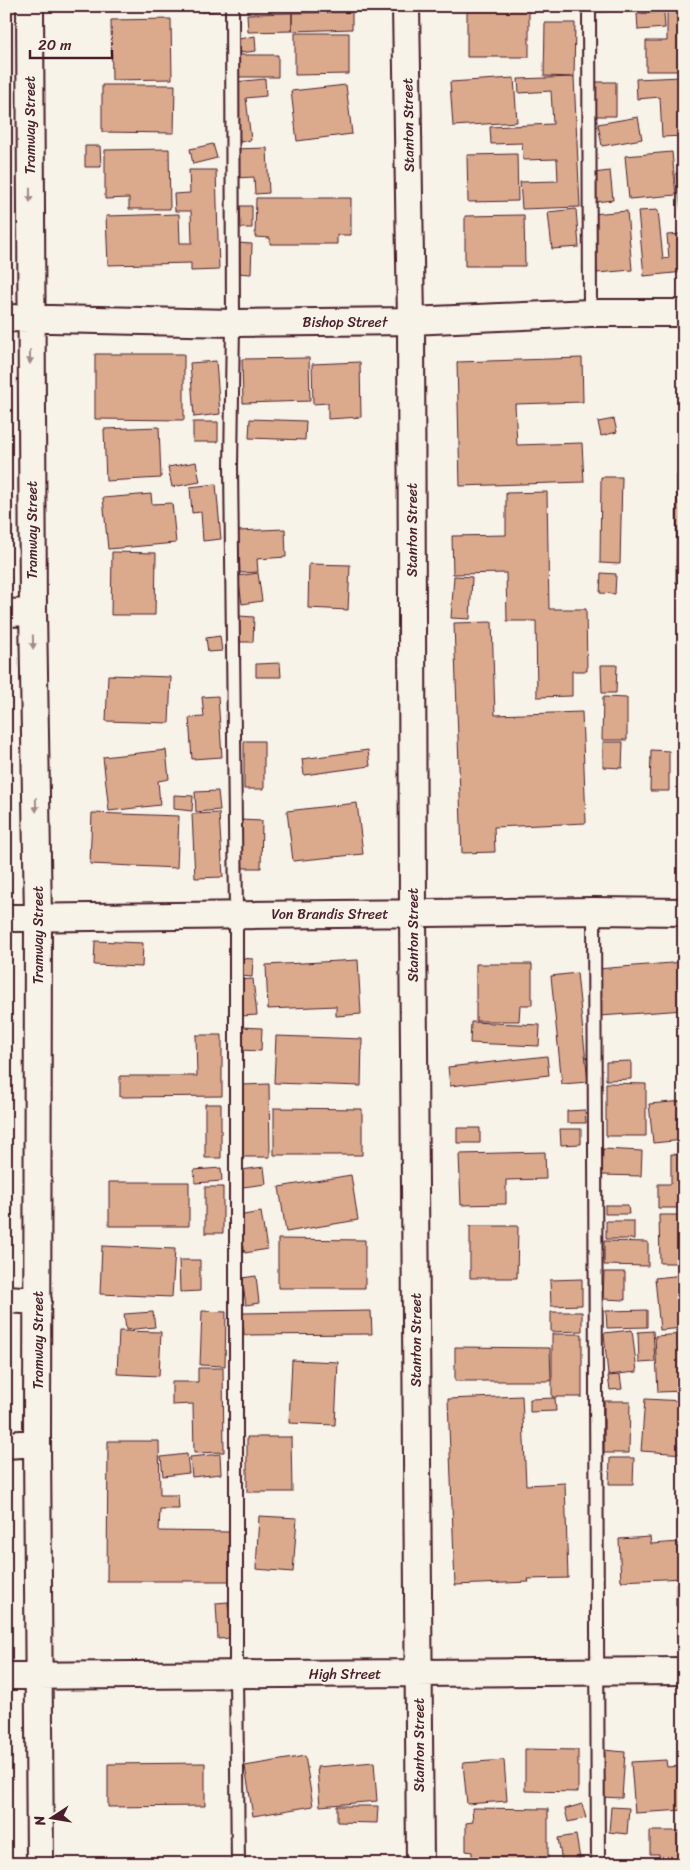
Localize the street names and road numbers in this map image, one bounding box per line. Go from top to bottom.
street label: Tramway Street [18,76,43,174]
street label: Stanton Street [395,78,422,172]
street label: Bishop Street [303,310,389,335]
street label: Tramway Street [20,481,45,579]
street label: Stanton Street [400,483,425,577]
street label: Tramway Street [26,886,51,984]
street label: Stanton Street [401,888,426,982]
street label: Von Brandis Street [272,902,388,927]
street label: Tramway Street [26,1291,51,1389]
street label: Stanton Street [404,1293,429,1387]
street label: High Street [309,1662,381,1687]
street label: Stanton Street [407,1698,432,1792]

